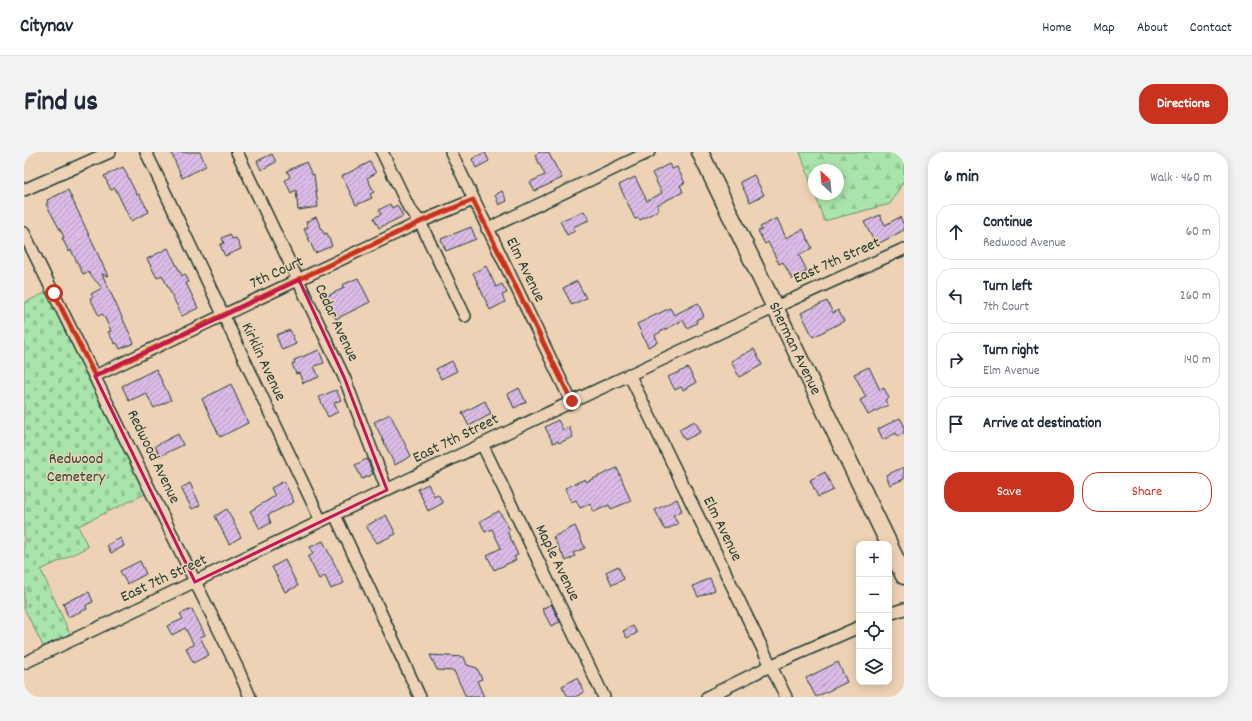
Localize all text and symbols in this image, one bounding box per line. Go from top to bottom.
text: Citynav [20,14,73,41]
text: Home [1042,18,1071,38]
text: Map [1093,18,1115,38]
text: About [1137,18,1168,38]
text: Contact [1190,18,1232,38]
text: Find us [24,84,98,124]
button: Directions [1139,84,1228,124]
north arrow [808,164,844,200]
text: 6 min [944,166,979,190]
text: Walk · 460 m [1150,169,1212,188]
text: Continue [983,212,1032,234]
icon: ahead [945,221,967,243]
text: 60 m [1186,223,1211,242]
street label: East 7th Street [790,232,884,290]
street label: Elm Avenue [499,234,551,306]
text: Redwood Avenue [983,234,1066,253]
street label: 7th Court [246,251,308,295]
text: Turn left [983,276,1032,298]
street label: Cedar Avenue [308,280,364,366]
route start [45,284,63,302]
icon: left [945,285,967,307]
text: 260 m [1180,287,1211,306]
street label: Sherman Avenue [762,298,827,399]
text: 7th Court [983,298,1029,317]
street label: Kirklin Avenue [235,319,291,405]
text: Turn right [983,340,1039,362]
icon: right [945,349,967,371]
text: 140 m [1184,351,1211,370]
text: Elm Avenue [983,362,1039,381]
route end [563,392,581,410]
street label: Redwood Avenue [120,406,186,508]
street label: East 7th Street [409,408,503,470]
icon: arrive [945,413,967,435]
text: Arrive at destination [983,413,1101,435]
park label: Redwood Cemetery [47,448,106,489]
button: Save [944,472,1074,512]
button: Share [1082,472,1212,512]
street label: Elm Avenue [696,493,748,565]
street label: Maple Avenue [529,521,585,605]
map controls [856,541,892,685]
button: + [856,541,892,577]
street label: East 7th Street [117,549,211,609]
button: − [856,577,892,613]
button: locate [856,613,892,649]
button: layers [856,649,892,685]

